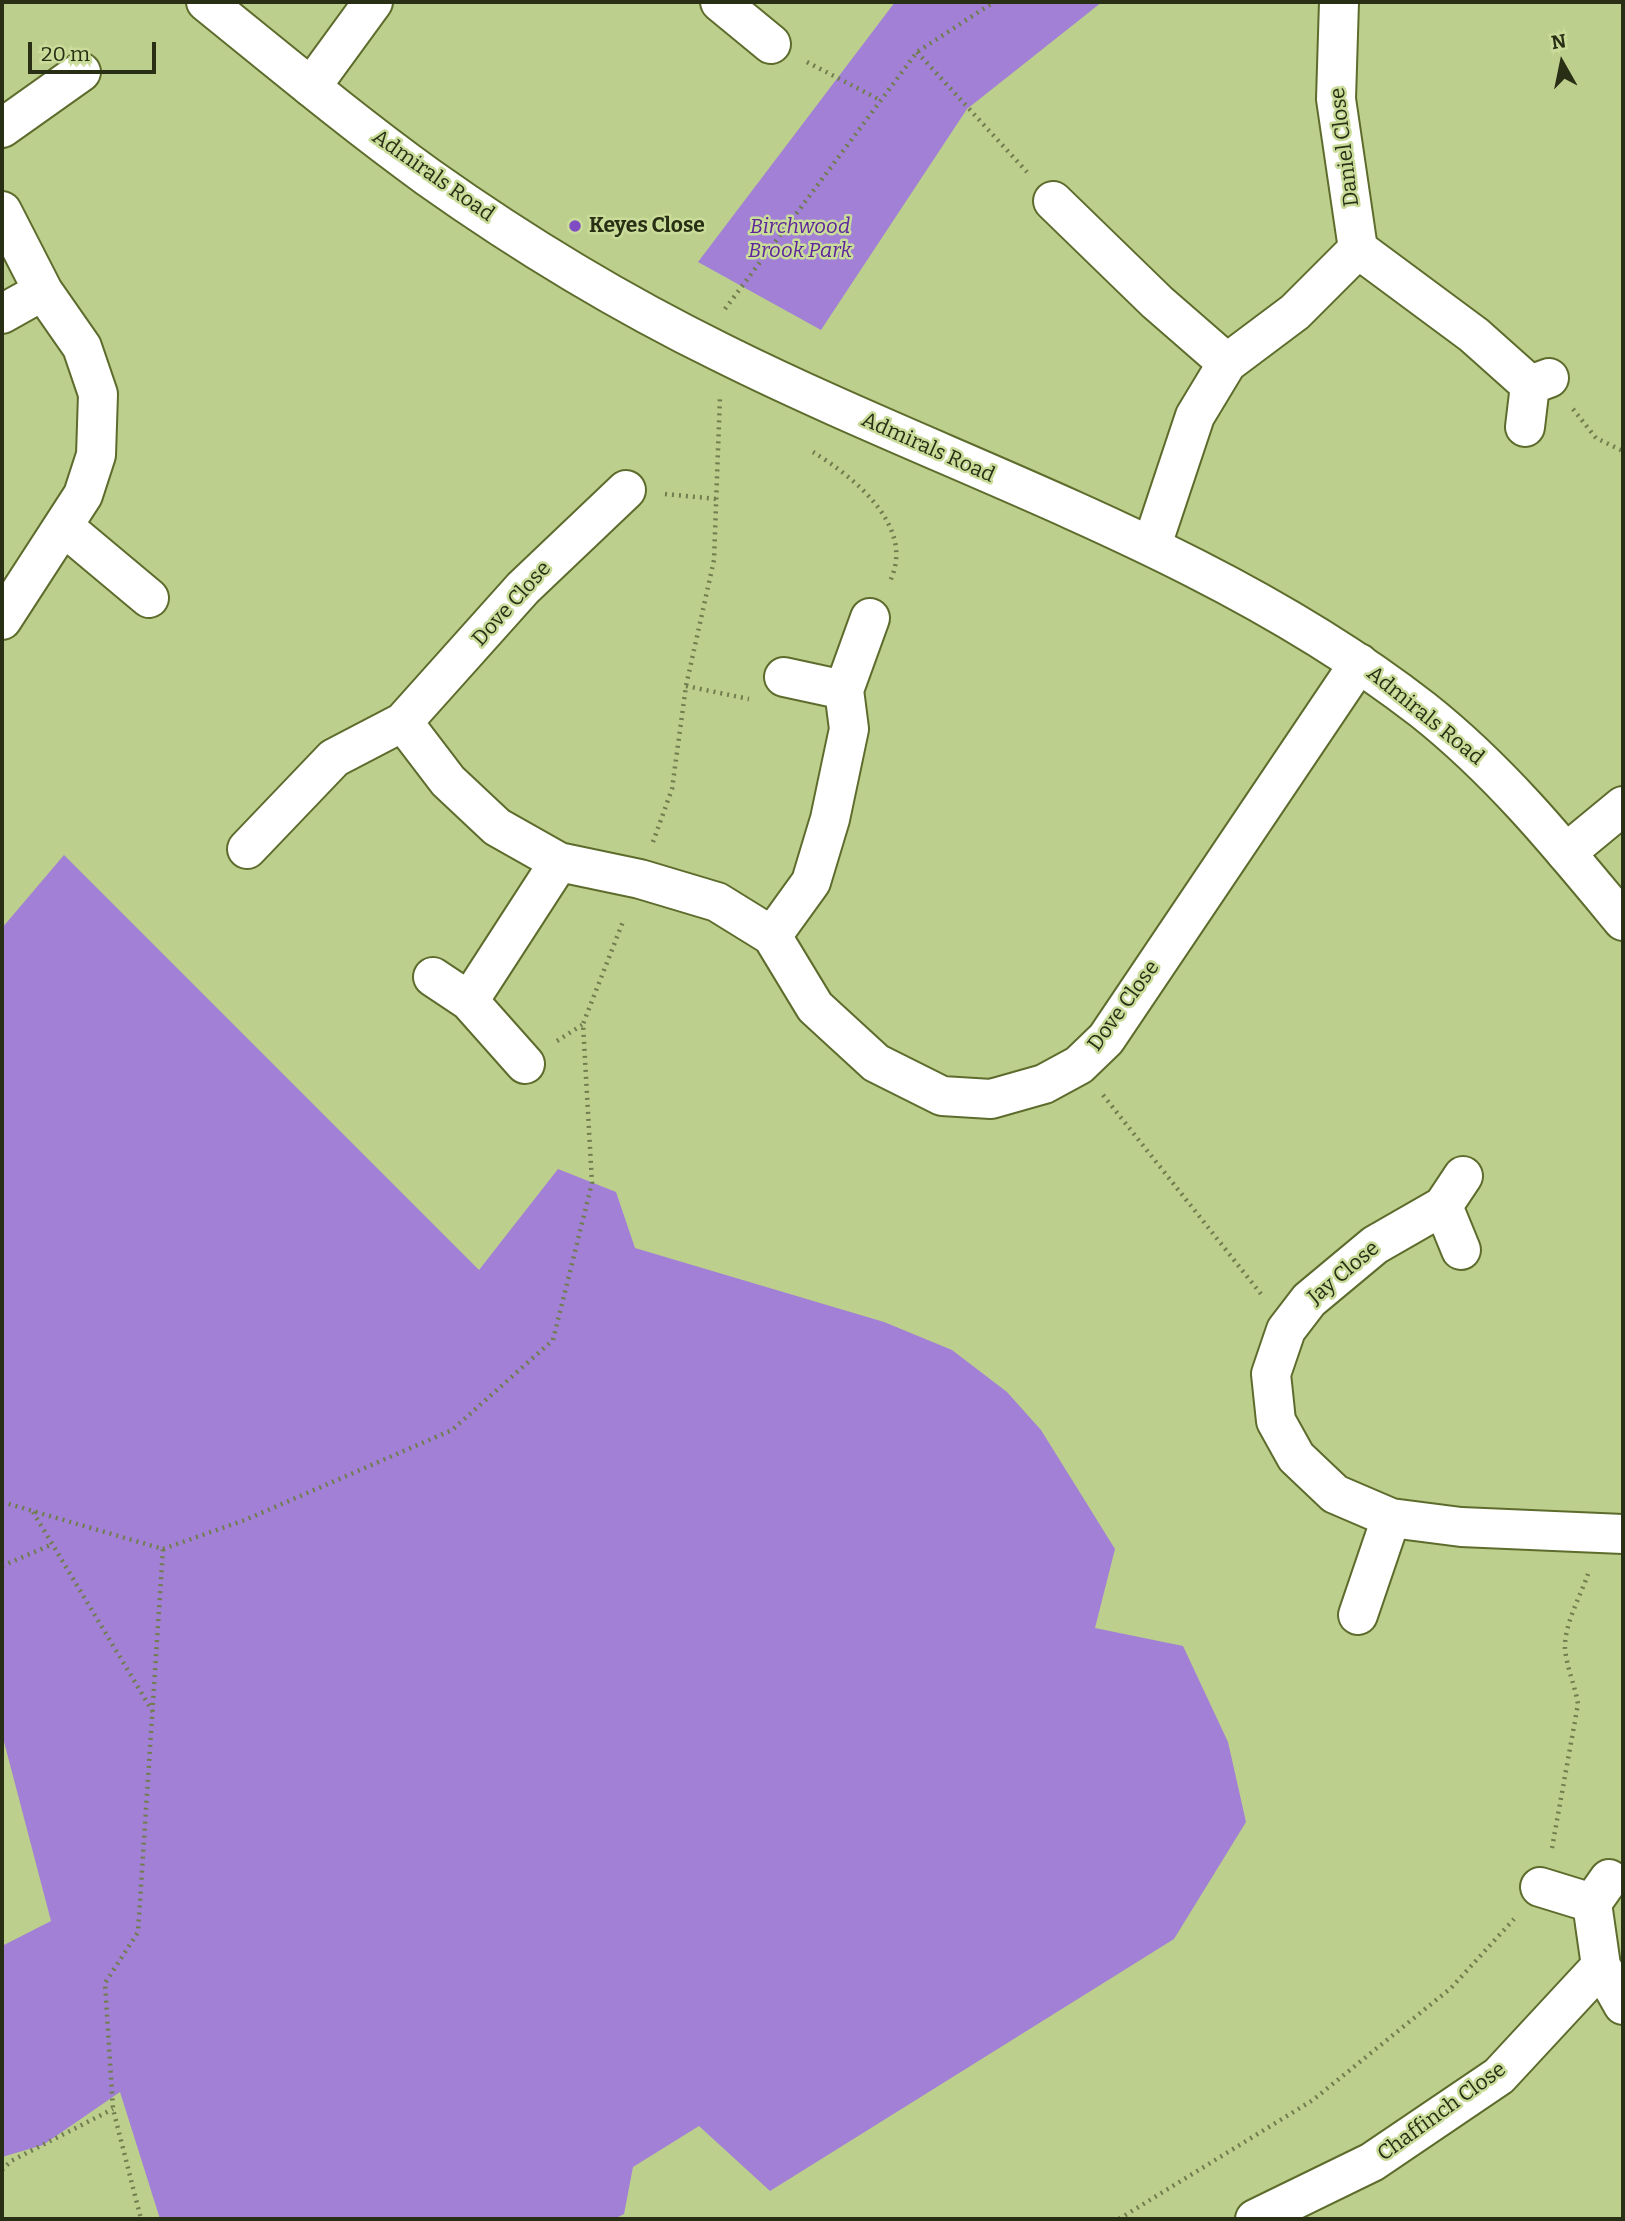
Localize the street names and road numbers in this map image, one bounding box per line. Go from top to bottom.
street label: Daniel Close [1325,86,1365,208]
street label: Admirals Road [367,125,499,227]
street label: Admirals Road [858,407,998,489]
street label: Dove Close [467,556,557,652]
street label: Admirals Road [1362,661,1488,771]
street label: Dove Close [1083,956,1165,1056]
street label: Jay Close [1303,1236,1385,1310]
street label: Chaffinch Close [1373,2057,1511,2167]

